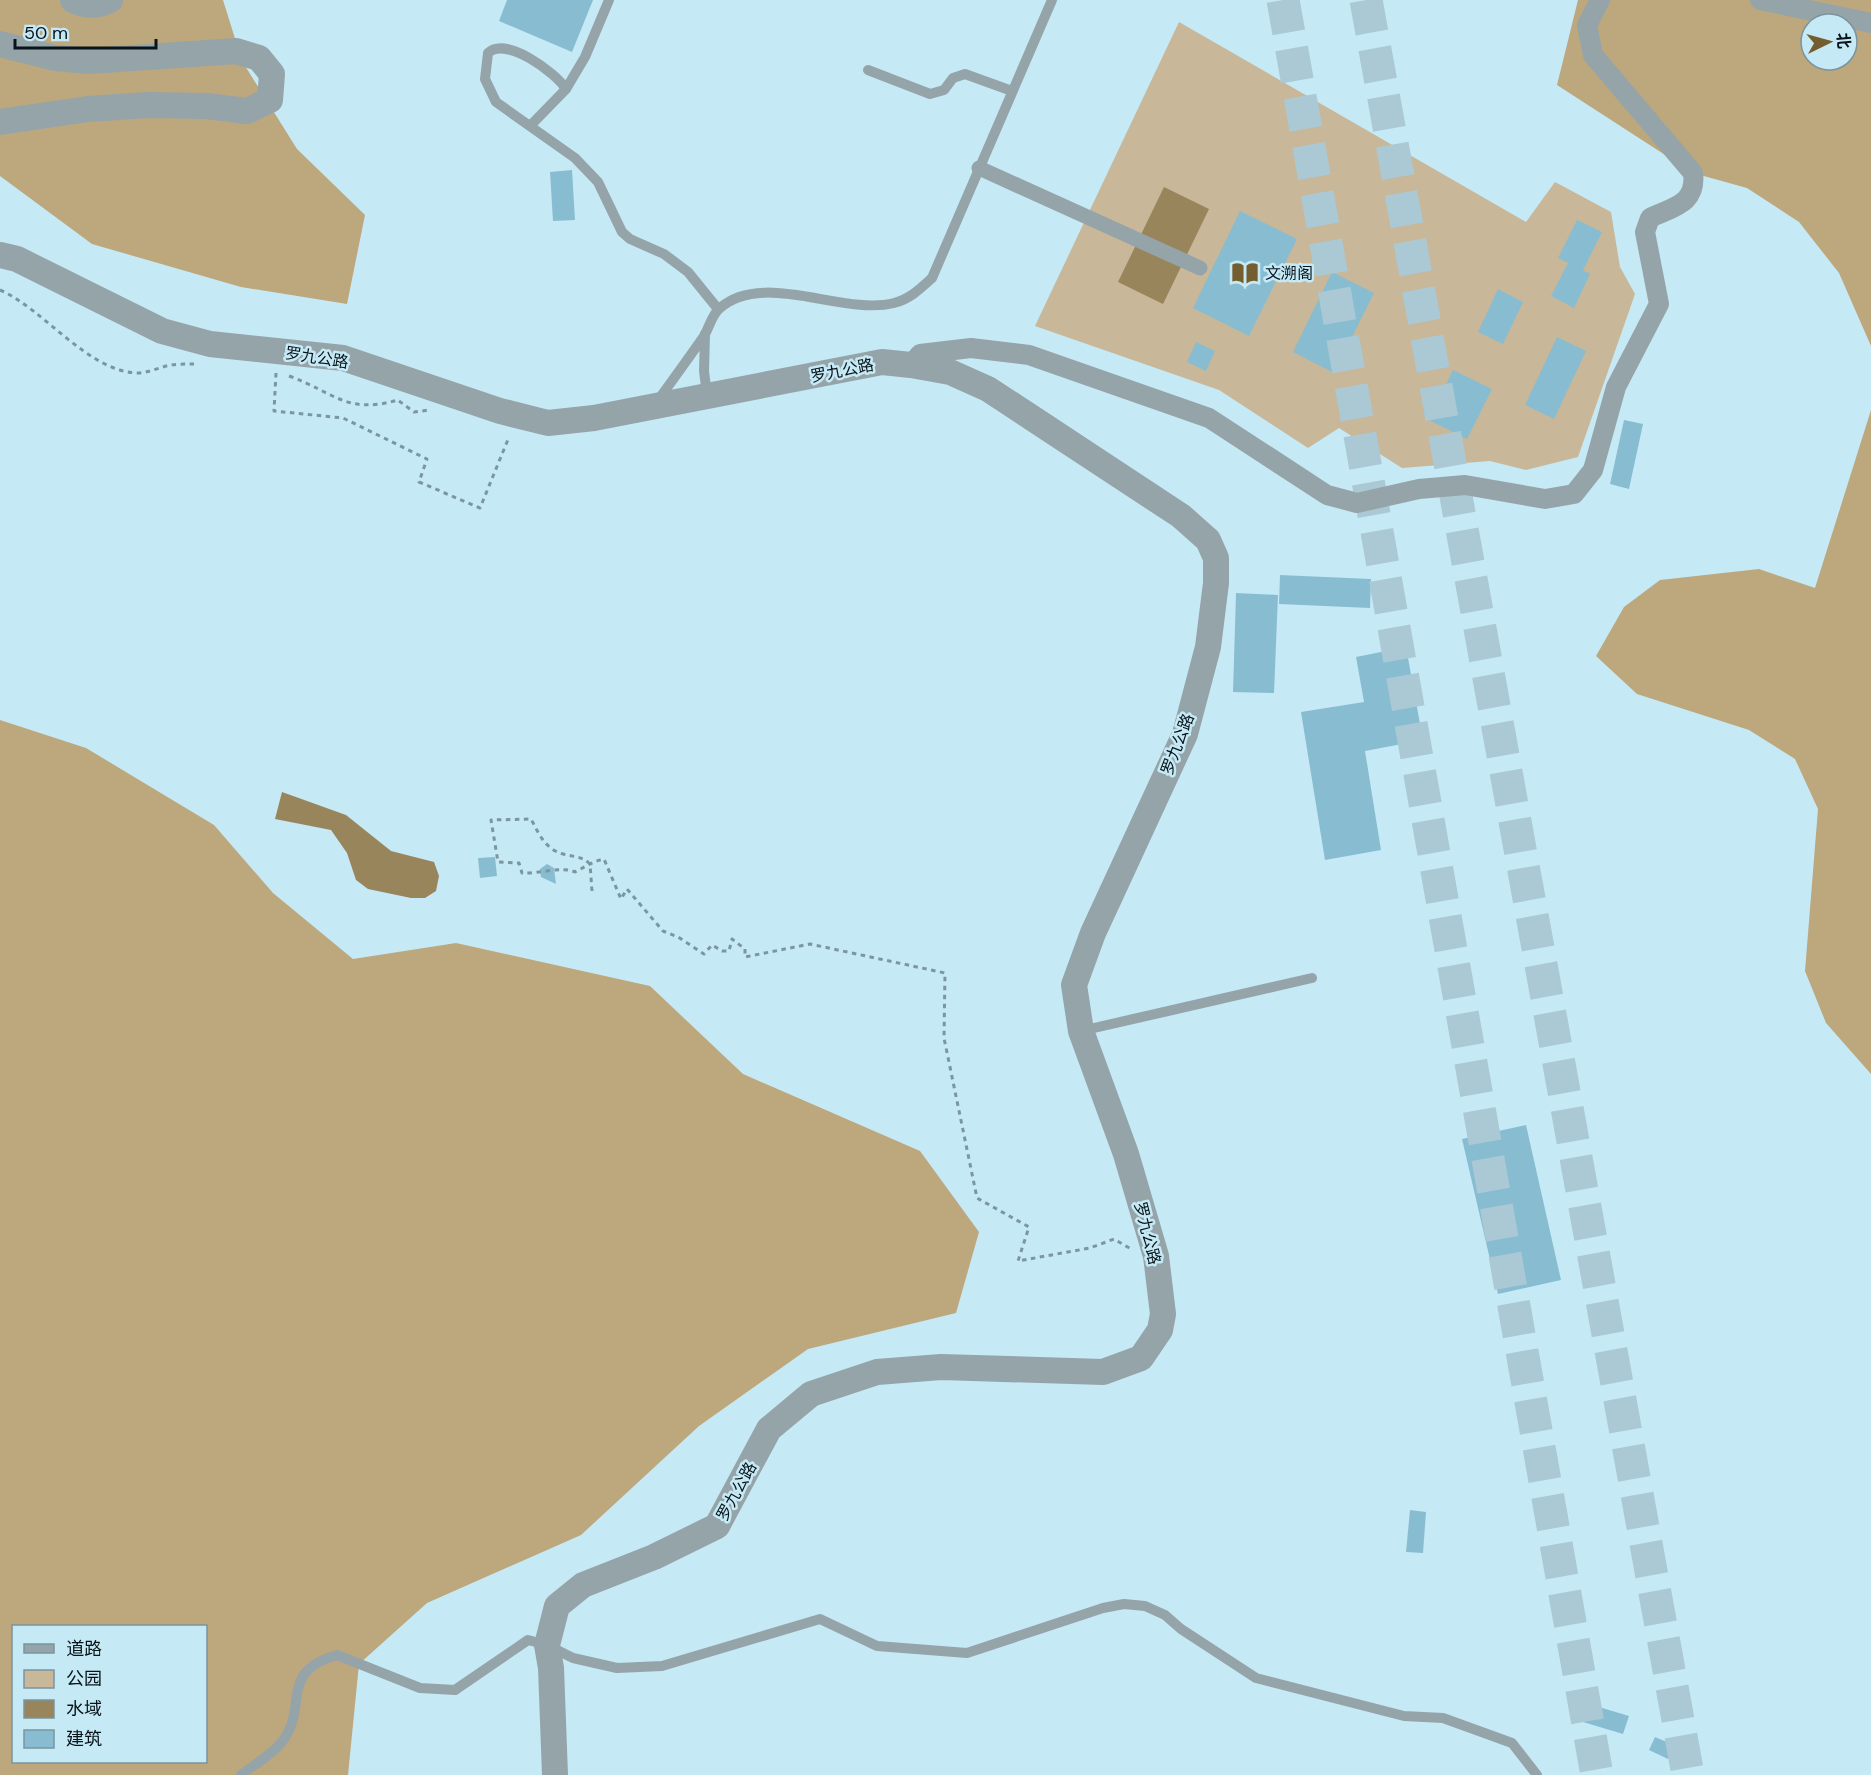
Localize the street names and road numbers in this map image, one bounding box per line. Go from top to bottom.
street label: 罗九公路 [284,342,350,373]
street label: 罗九公路 [809,354,876,387]
street label: 罗九公路 [1156,711,1199,778]
street label: 罗九公路 [1130,1200,1165,1267]
street label: 罗九公路 [712,1458,761,1524]

